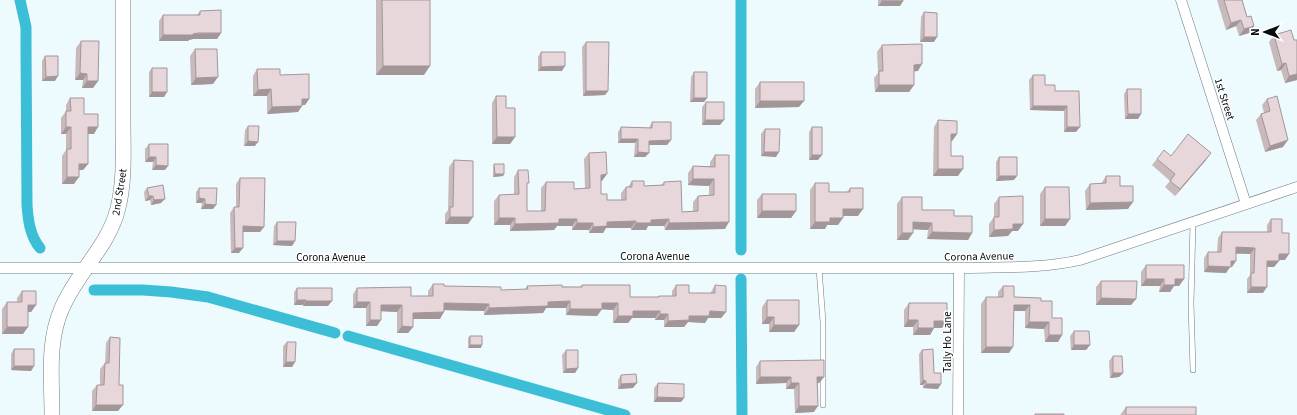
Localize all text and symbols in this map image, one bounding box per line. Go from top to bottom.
north arrow [1245,12,1285,52]
text: N [1248,28,1263,36]
street label: 1st Street [1211,76,1238,122]
street label: 2nd Street [108,167,131,217]
street label: Corona Avenue [944,248,1014,265]
street label: Corona Avenue [620,249,690,264]
street label: Corona Avenue [296,250,366,265]
street label: Tally Ho Lane [940,311,955,373]

